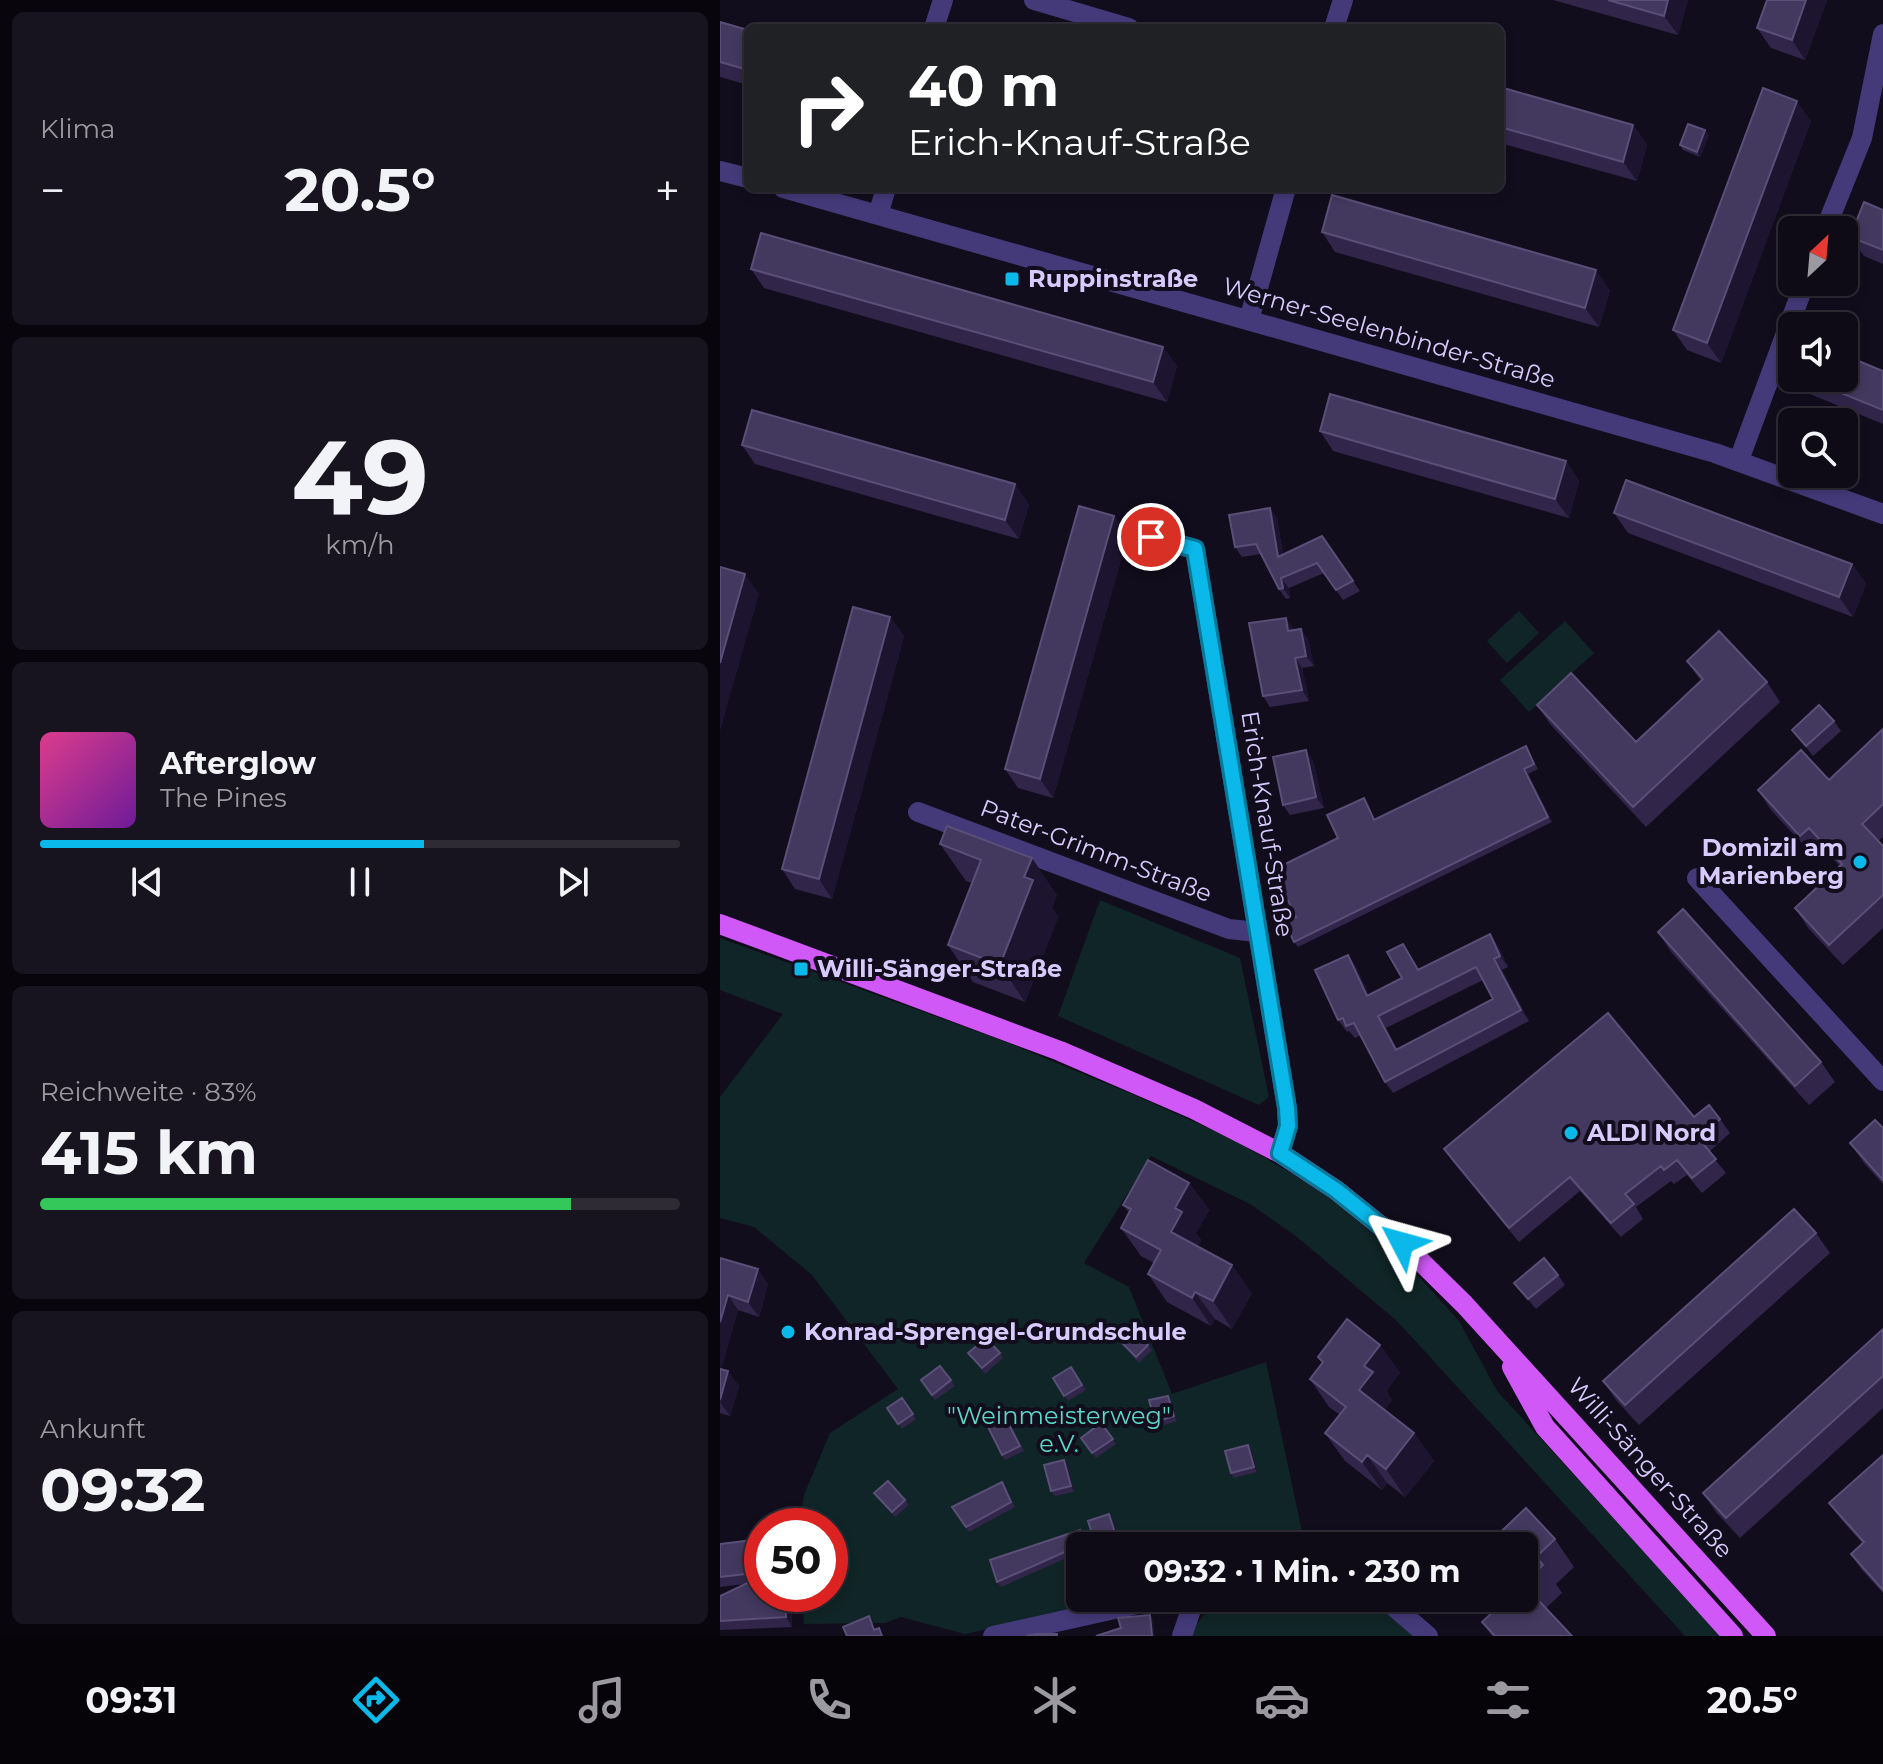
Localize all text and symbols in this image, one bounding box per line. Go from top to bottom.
text: 40 m [908,52,1059,120]
icon: right [776,56,880,160]
text: Klima [40,113,115,145]
text: Erich-Knauf-Straße [908,120,1251,164]
text: 20.5° [284,153,436,226]
text: − [40,163,65,217]
text: + [655,163,680,217]
north arrow [1778,216,1858,296]
map controls [1778,216,1858,488]
place label: Ruppinstraße [1028,264,1198,293]
marker: Ruppinstraße [1003,270,1021,288]
street label: Werner-Seelenbinder-Straße [1219,271,1559,394]
button: sound [1778,312,1858,392]
button: search [1778,408,1858,488]
text: 49 [291,413,429,540]
pin [1117,503,1185,571]
icon: arrive [1129,515,1173,559]
text: km/h [325,529,395,561]
street label: Erich-Knauf-Straße [1235,709,1300,939]
text: Afterglow [160,745,316,782]
text: The Pines [160,782,287,814]
street label: Pater-Grimm-Straße [976,793,1216,908]
place label: Domizil am Marienberg [1698,833,1844,890]
marker: Domizil am Marienberg [1851,853,1869,871]
icon: previous [125,860,169,904]
icon: pause [338,860,382,904]
icon: next [551,860,595,904]
place label: Willi-Sänger-Straße [817,954,1062,983]
marker: Willi-Sänger-Straße [792,960,810,978]
text: Reichweite · 83% [40,1076,257,1108]
text: 415 km [40,1116,258,1189]
place label: ALDI Nord [1586,1118,1716,1147]
marker: ALDI Nord [1562,1124,1580,1142]
position arrow [1360,1201,1444,1285]
place label: Konrad-Sprengel-Grundschule [804,1317,1187,1346]
marker: Konrad-Sprengel-Grundschule [779,1323,797,1341]
street label: Willi-Sänger-Straße [1562,1371,1739,1564]
park label: "Weinmeisterweg" e.V. [947,1401,1171,1458]
text: Ankunft [40,1413,146,1445]
text: 09:32 [40,1453,205,1526]
speed limit sign: 50 [744,1508,848,1612]
text: 09:32 · 1 Min. · 230 m [1143,1553,1461,1590]
icon: directions [348,1672,404,1728]
icon: music [574,1672,630,1728]
icon: phone [801,1672,857,1728]
icon: climate [1027,1672,1083,1728]
icon: car [1254,1672,1310,1728]
icon: filters [1480,1672,1536,1728]
text: 09:31 [85,1678,177,1722]
text: 20.5° [1707,1678,1798,1722]

